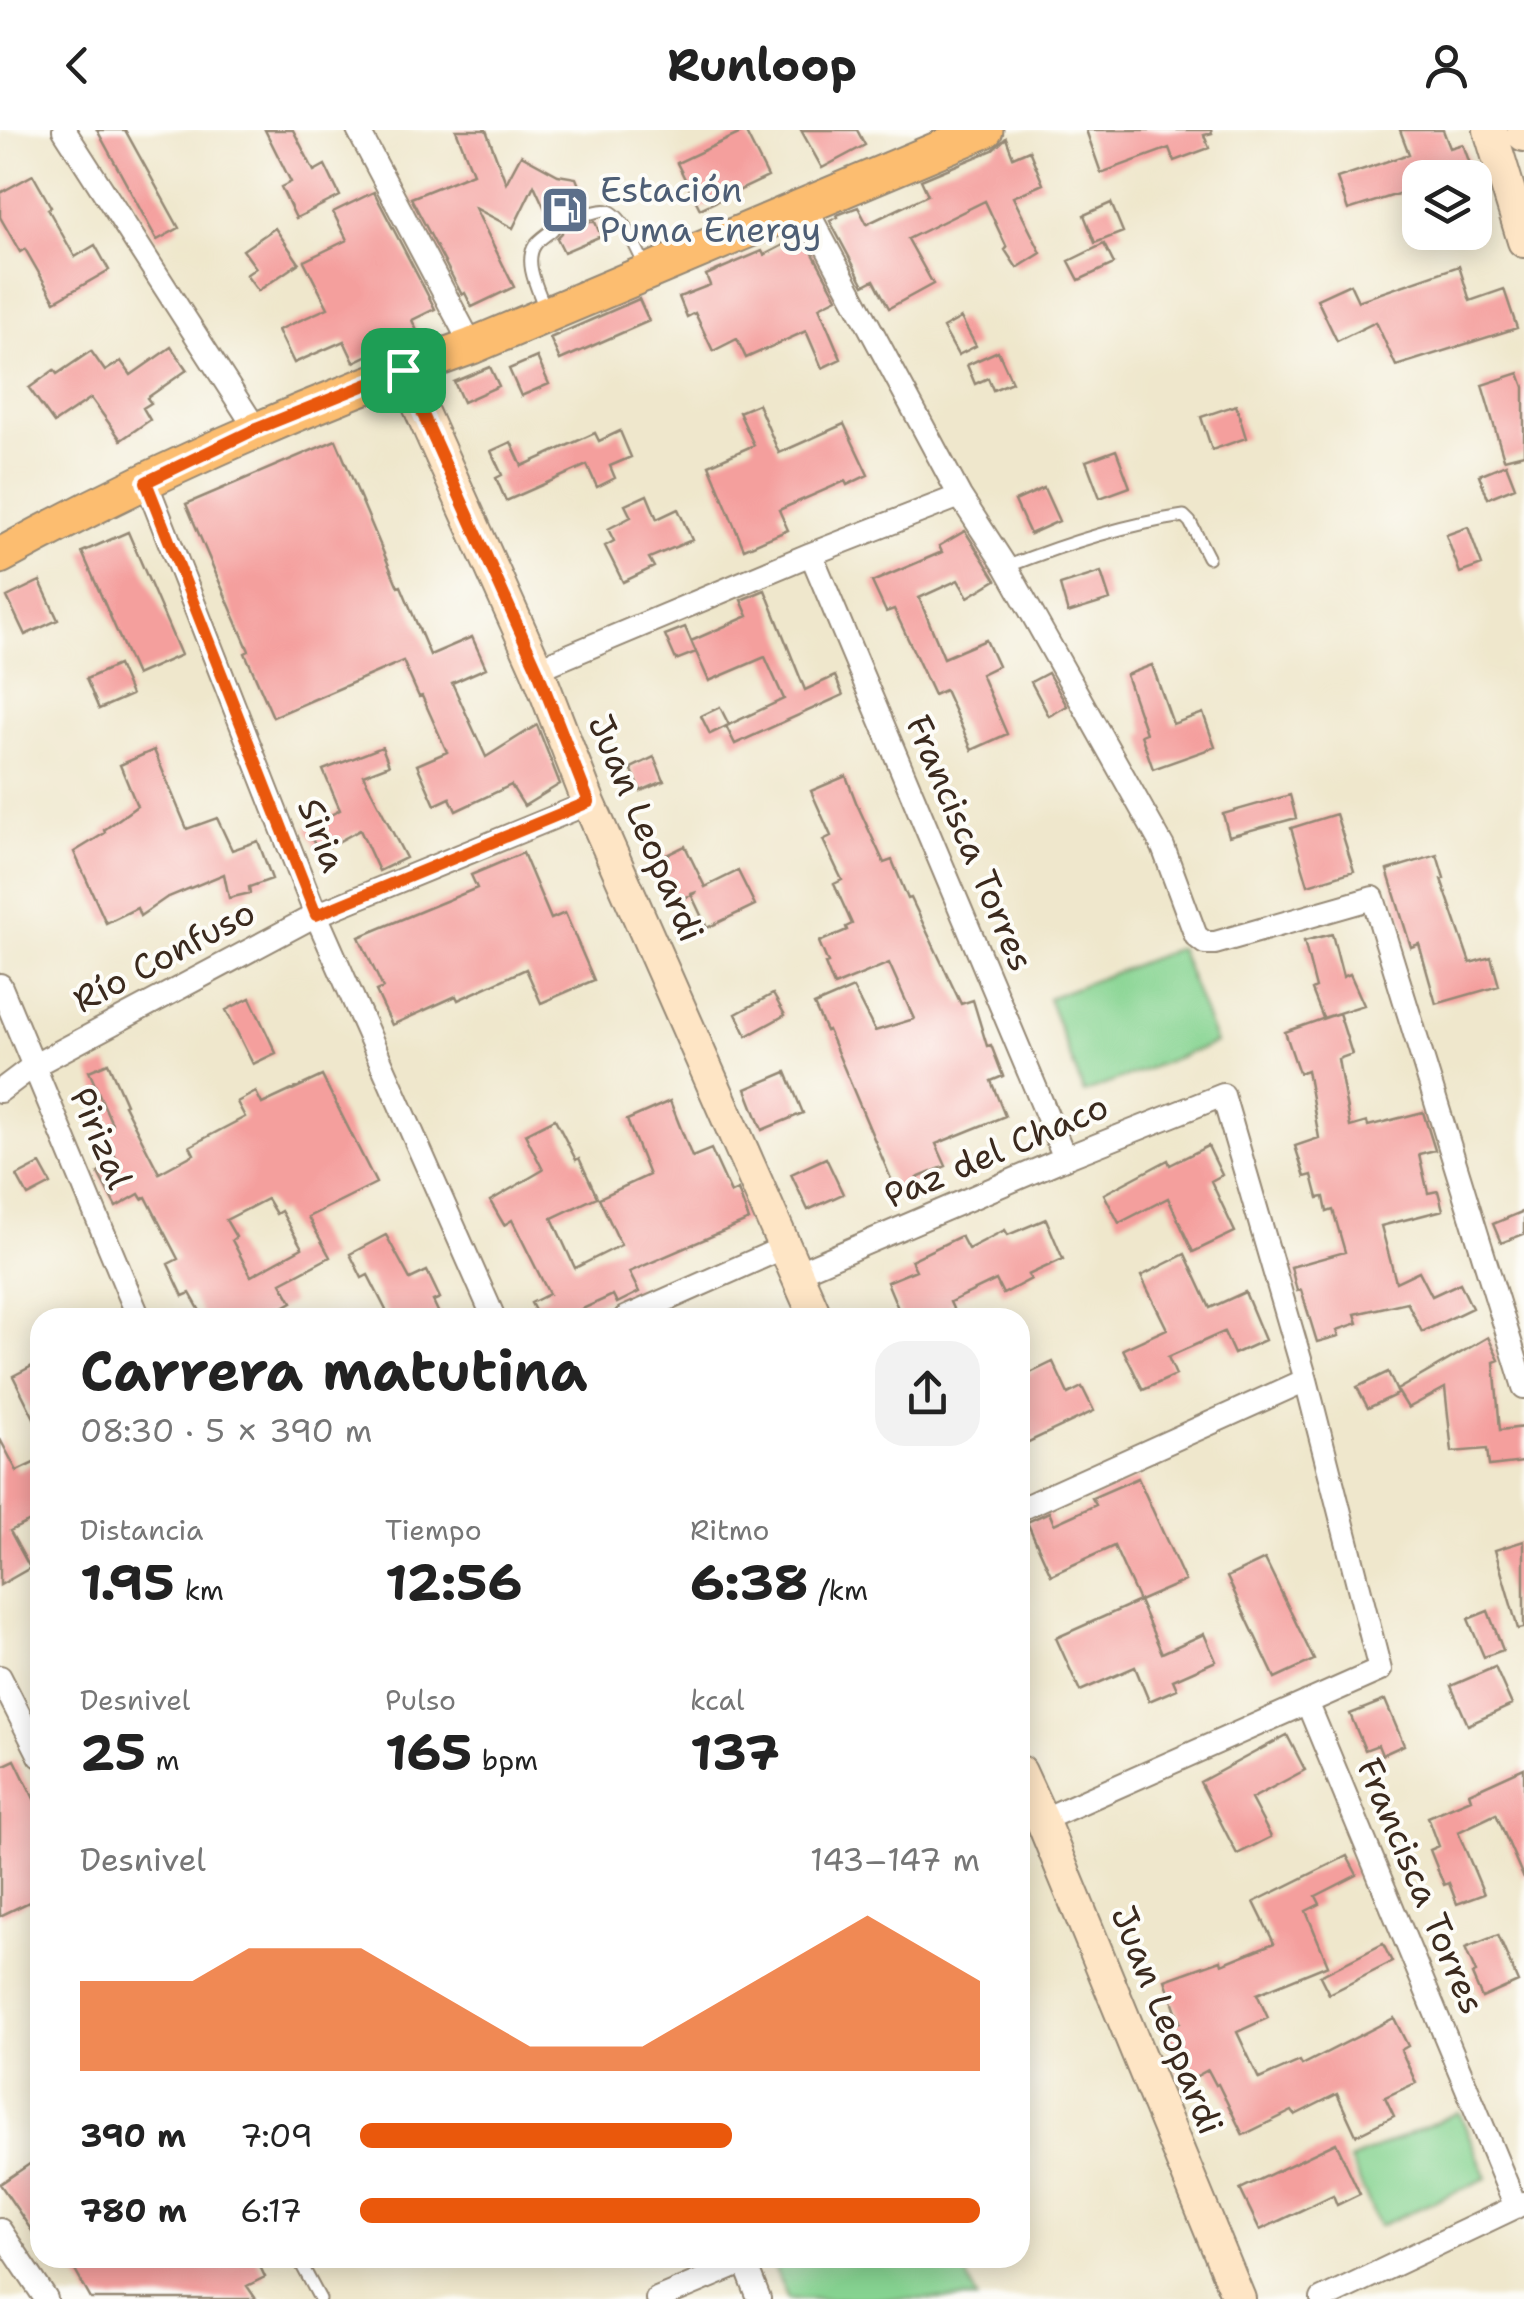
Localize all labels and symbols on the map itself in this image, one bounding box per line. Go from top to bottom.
place label: Estación Puma Energy [600,166,821,253]
fuel station icon: Estación Puma Energy [539,184,591,236]
pin [361,328,446,413]
street label: Juan Leopardi [577,707,716,949]
street label: Francisca Torres [895,708,1046,978]
street label: Siria [287,791,358,879]
street label: Río Confuso [65,888,263,1023]
street label: Pirizal [59,1080,144,1196]
street label: Paz del Chaco [877,1082,1115,1219]
street label: Francisca Torres [1346,1751,1497,2021]
street label: Juan Leopardi [1100,1898,1235,2141]

